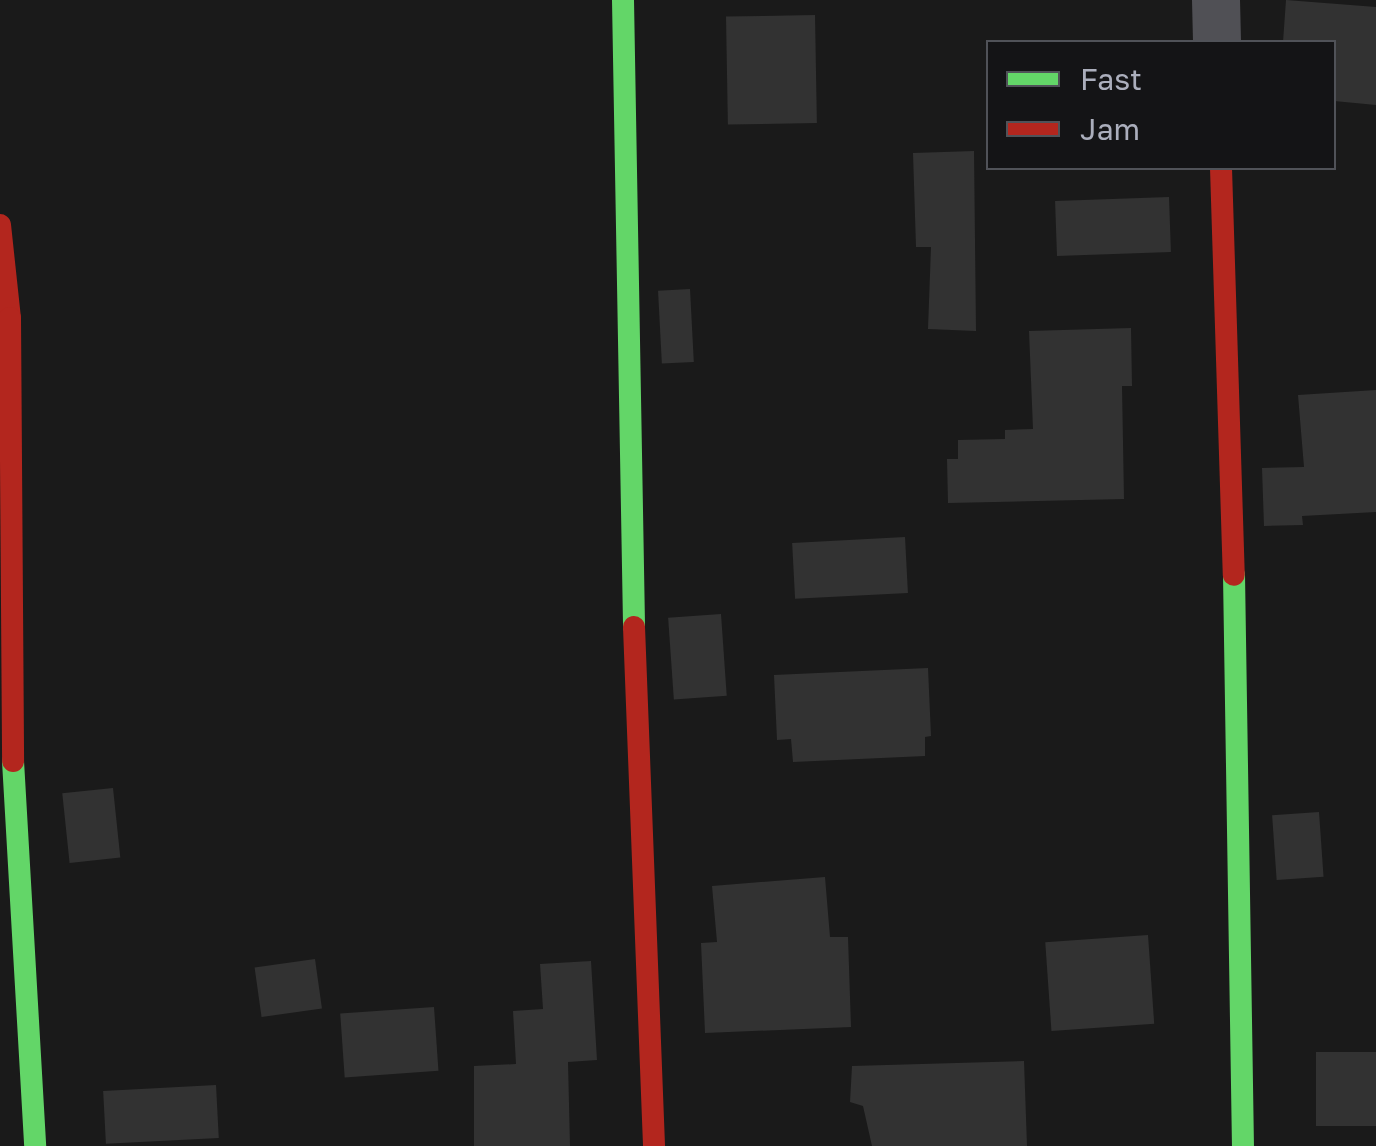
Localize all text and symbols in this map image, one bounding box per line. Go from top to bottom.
legend [986,40,1336,170]
text: Fast [1080,61,1142,97]
text: Jam [1080,111,1140,147]

